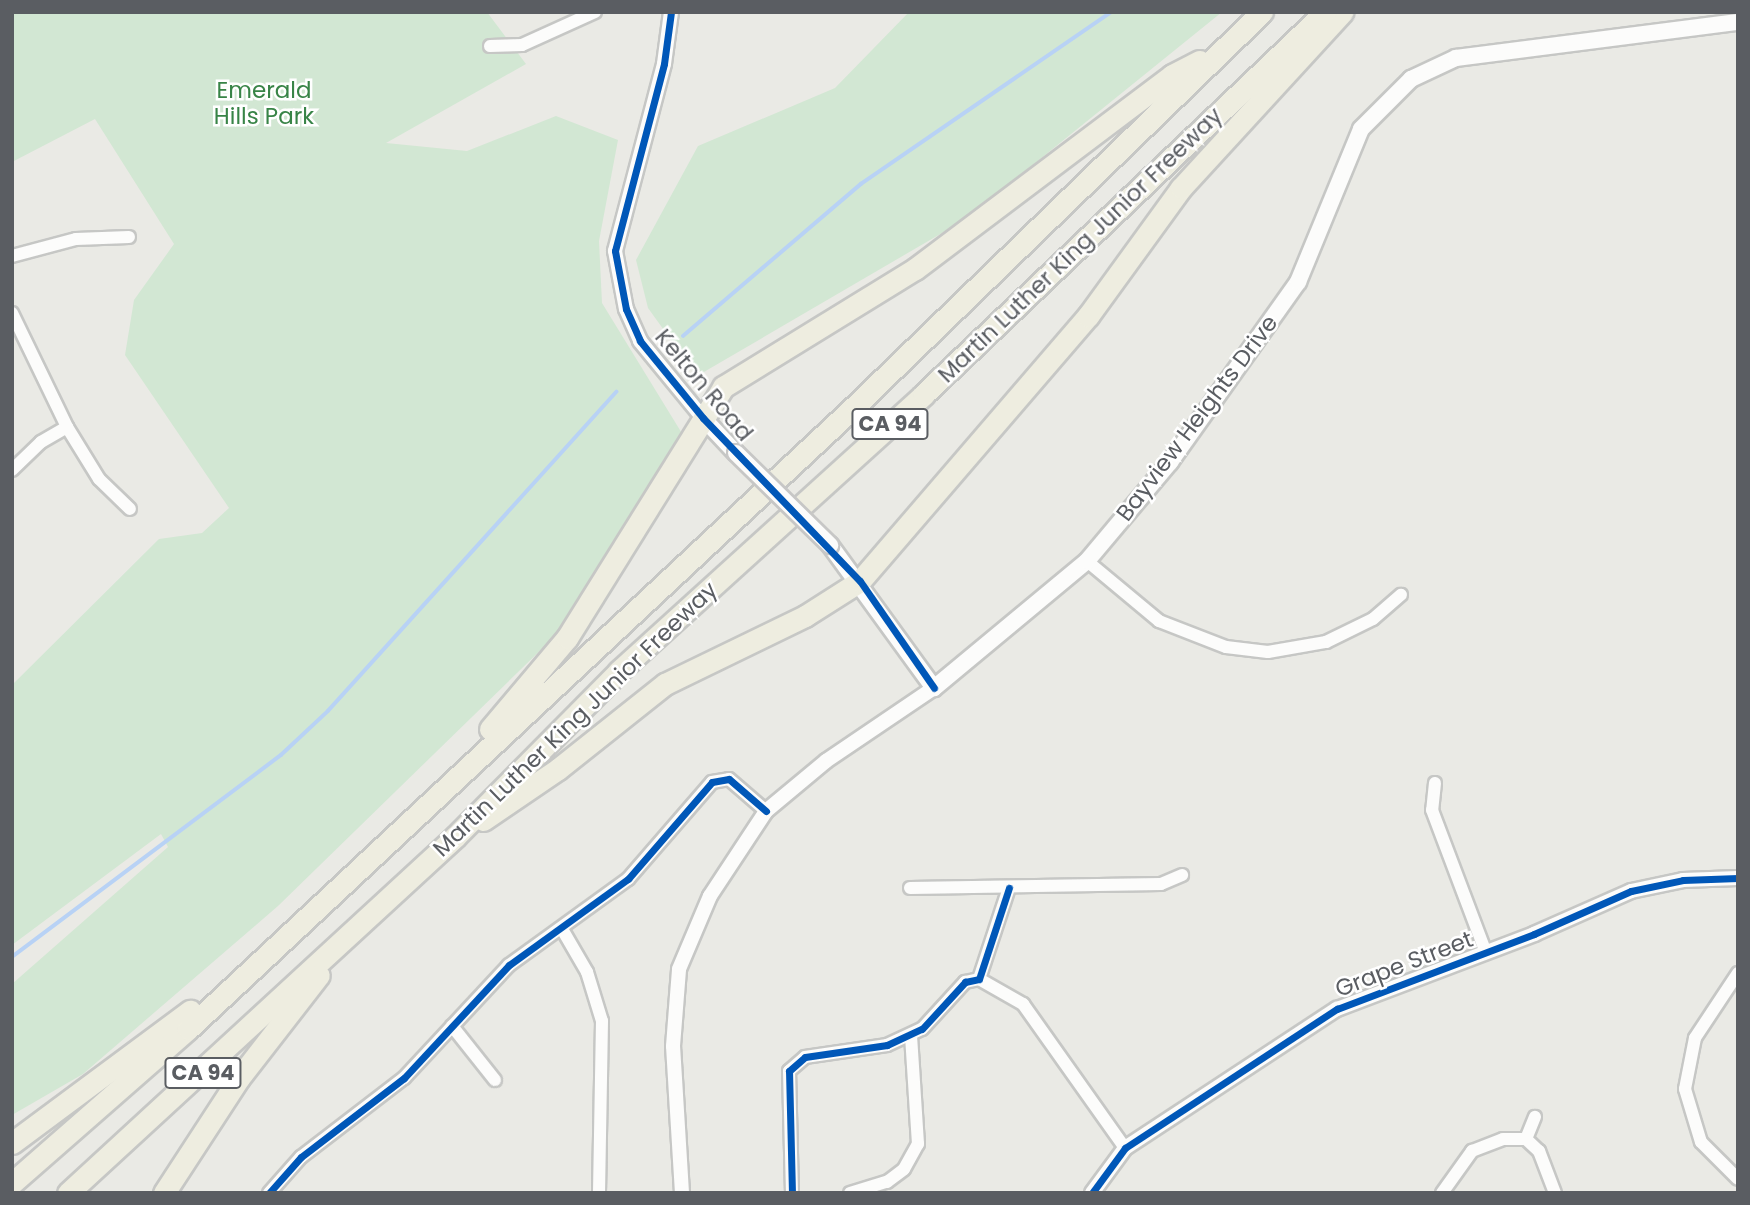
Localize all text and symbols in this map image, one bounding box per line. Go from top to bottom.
park label: Emerald Hills Park [214,76,314,130]
street label: Martin Luther King Junior Freeway [932,102,1228,388]
street label: Bayview Heights Drive [1111,310,1283,526]
street label: Kelton Road [649,323,759,447]
road number: CA 94 [850,406,930,442]
street label: Martin Luther King Junior Freeway [427,576,723,862]
street label: Grape Street [1331,925,1477,1003]
road number: CA 94 [163,1056,243,1090]

